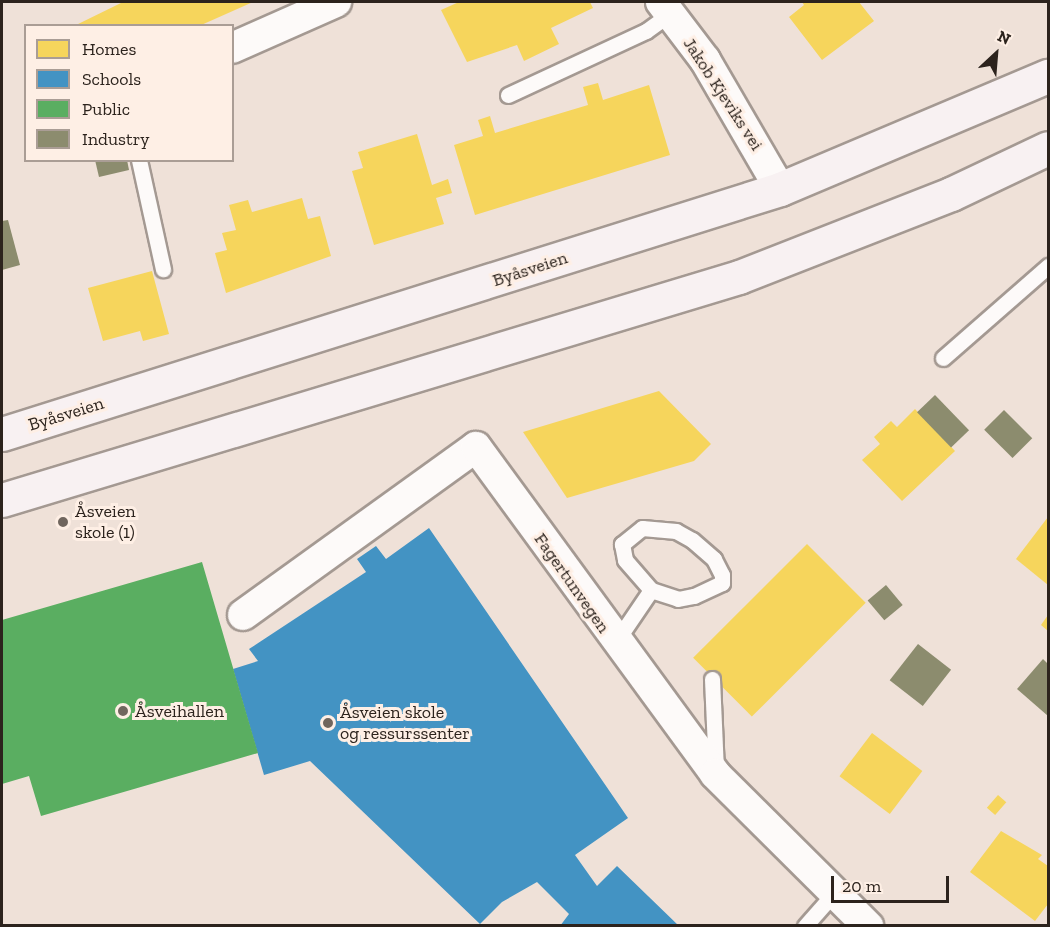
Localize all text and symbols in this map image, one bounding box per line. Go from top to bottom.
legend [24,24,234,162]
north arrow [966,24,1026,84]
text: N [994,26,1014,49]
street label: Jakob Kjeviks vei [678,33,768,155]
text: Homes [82,38,136,60]
text: Schools [82,68,141,90]
text: Public [82,98,130,120]
text: Industry [82,128,149,150]
street label: Byåsveien [490,247,570,291]
street label: Byåsveien [26,392,106,436]
place label: Åsveien skole (1) [75,501,136,544]
marker: Åsveien skole (1) [56,515,70,529]
street label: Fagertunvegen [530,529,614,637]
place label: Åsveihallen [135,700,224,722]
place label: Åsveien skole og ressurssenter [340,702,470,744]
marker: Åsveihallen [116,704,130,718]
marker: Åsveien skole og ressurssenter [321,716,335,730]
scale bar [834,864,952,902]
text: 20 m [842,875,881,897]

